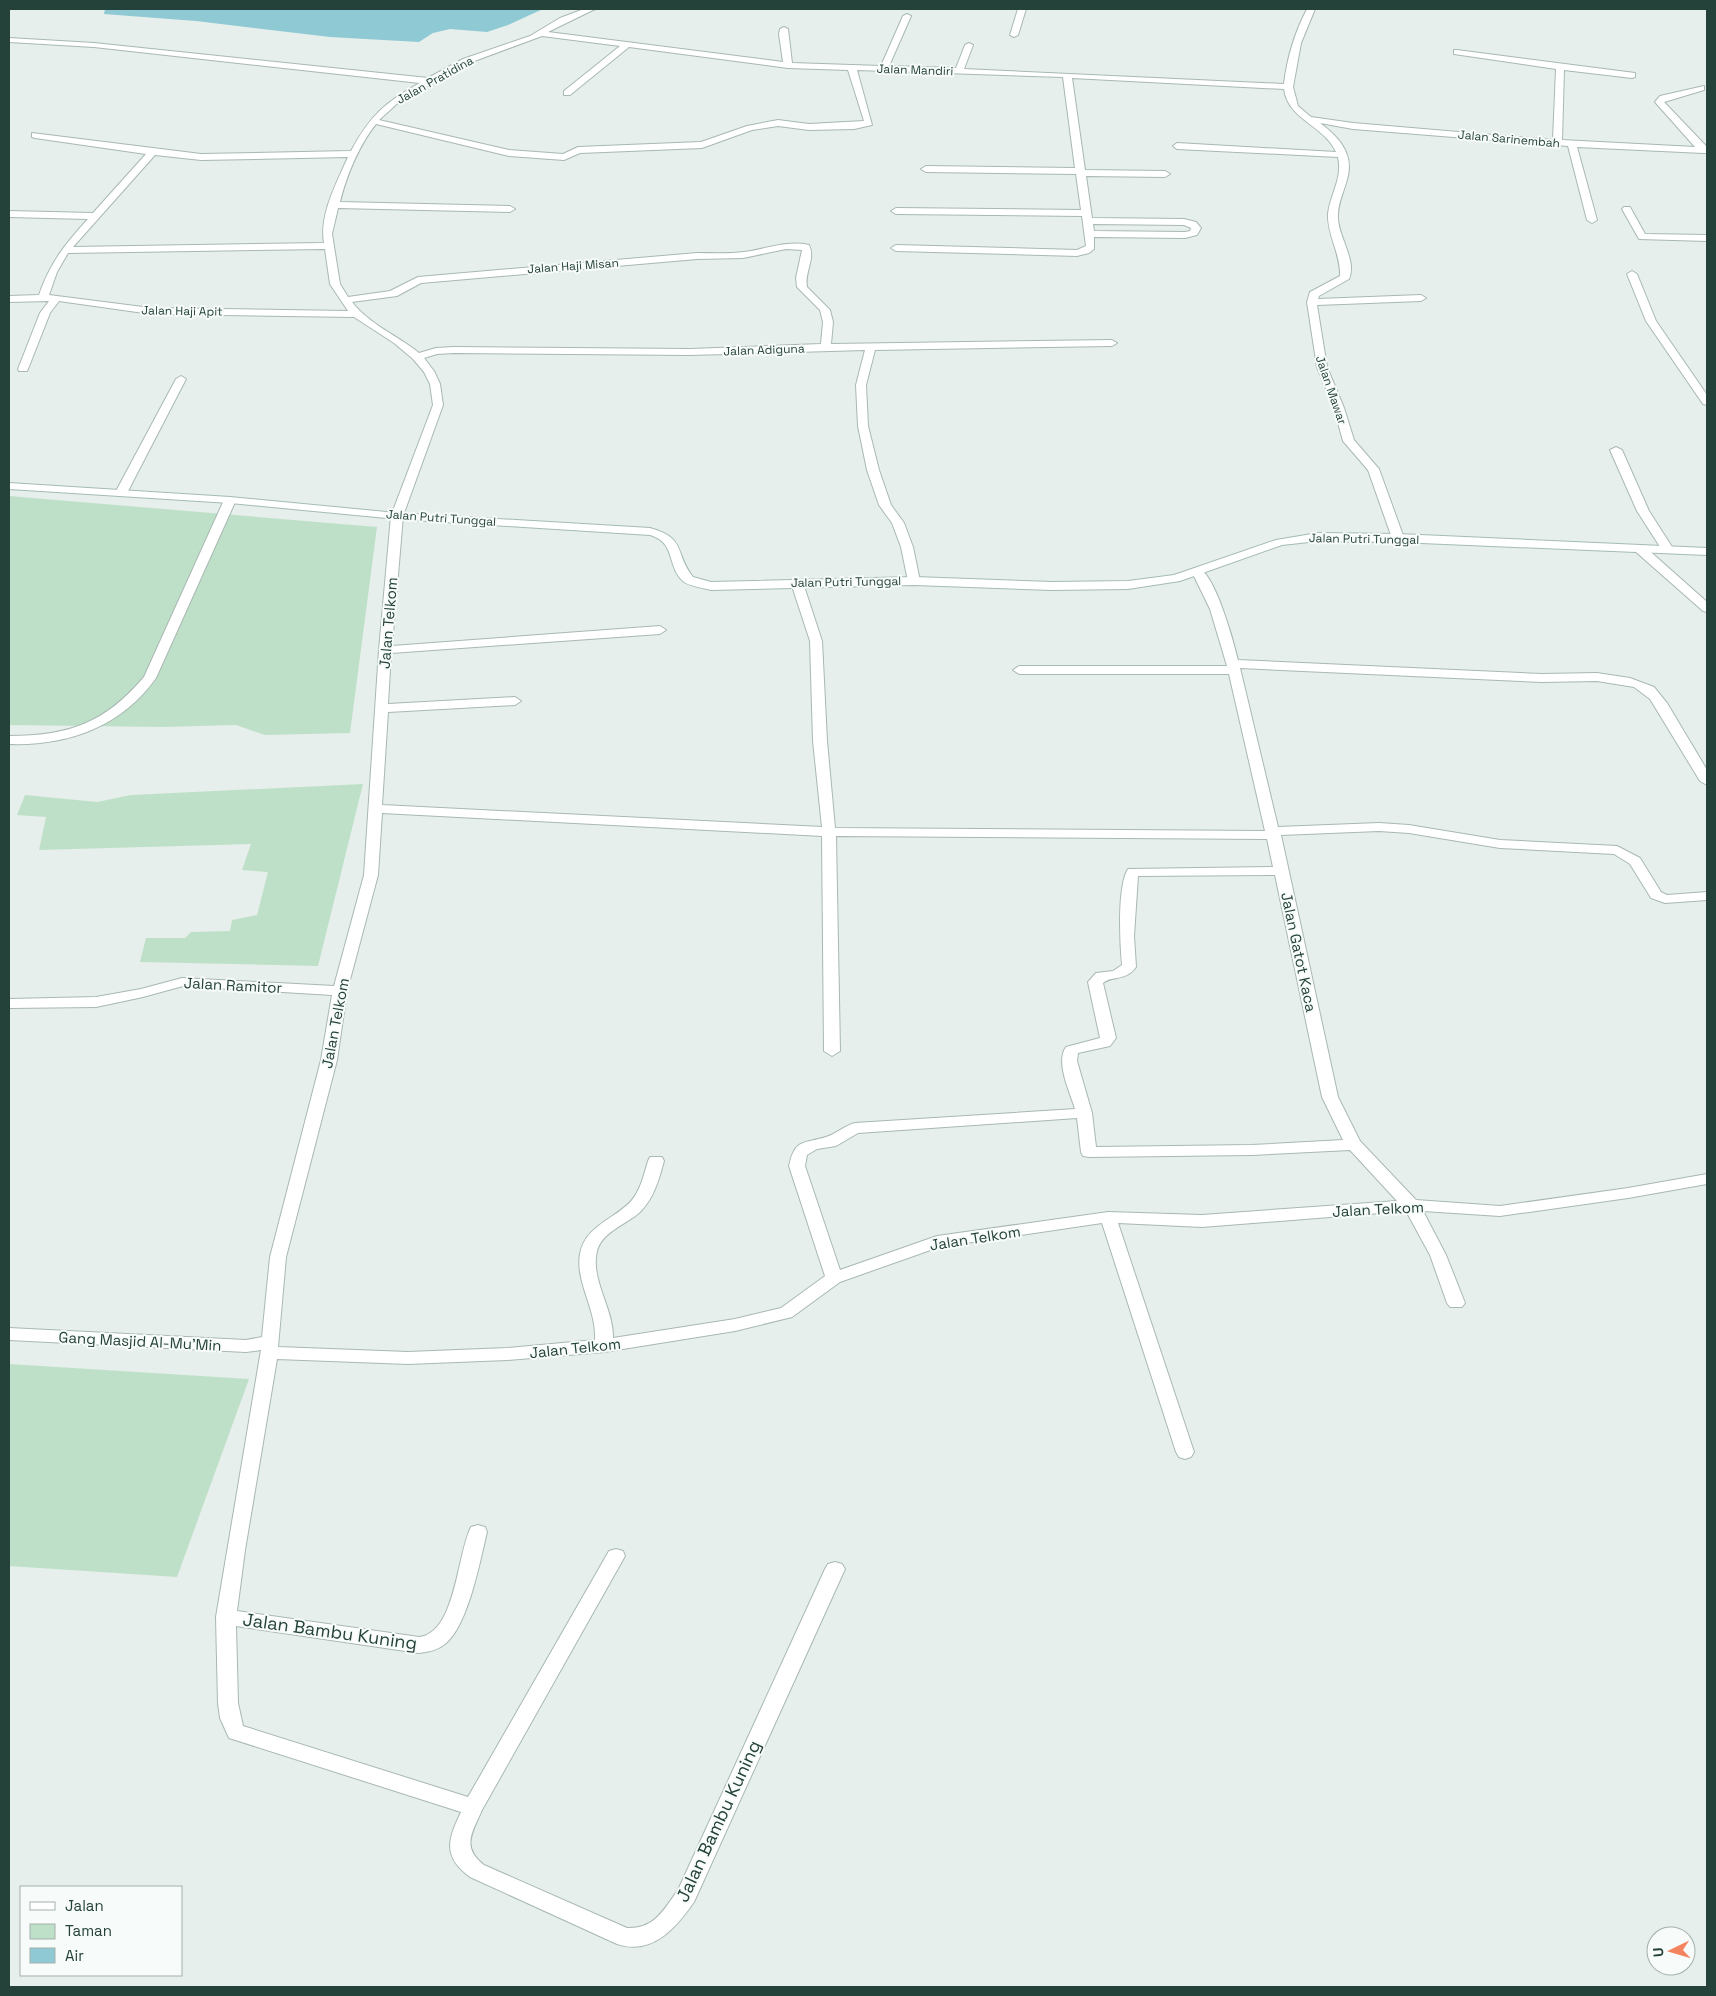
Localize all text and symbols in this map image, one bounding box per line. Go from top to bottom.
street label: Jalan Pratidina [394,52,476,108]
street label: Jalan Mandiri [876,61,954,79]
street label: Jalan Sarinembah [1457,127,1561,151]
street label: Jalan Haji Misan [527,255,619,277]
street label: Jalan Haji Apit [141,302,223,320]
street label: Jalan Adiguna [723,341,805,359]
street label: Jalan Mawar [1312,353,1350,427]
street label: Jalan Putri Tunggal [385,506,497,530]
street label: Jalan Putri Tunggal [1309,530,1419,548]
street label: Jalan Putri Tunggal [791,573,901,591]
street label: Jalan Telkom [375,576,401,670]
street label: Jalan Gatot Kaca [1277,890,1321,1014]
street label: Jalan Ramitor [183,973,283,997]
street label: Jalan Telkom [317,976,353,1070]
street label: Jalan Telkom [1332,1197,1424,1221]
street label: Jalan Telkom [928,1221,1022,1255]
street label: Gang Masjid Al-Mu'Min [58,1327,222,1355]
street label: Jalan Telkom [528,1334,622,1362]
street label: Jalan Bambu Kuning [241,1607,419,1655]
street label: Jalan Bambu Kuning [670,1736,766,1906]
legend [20,1886,182,1976]
text: Jalan [65,1896,104,1915]
text: Taman [65,1921,112,1940]
north arrow [1646,1926,1696,1976]
text: Air [65,1946,84,1965]
text: U [1649,1947,1667,1958]

